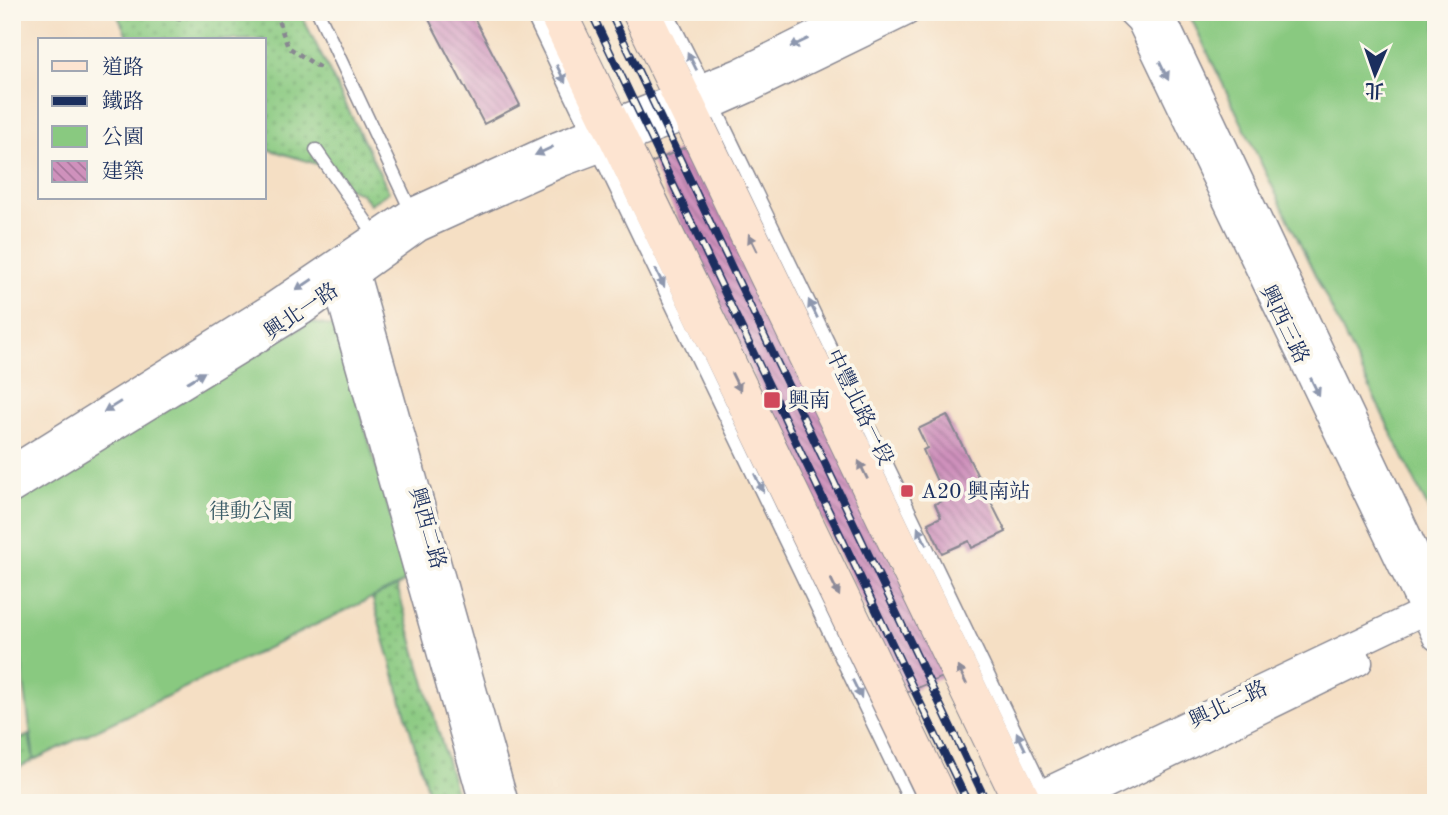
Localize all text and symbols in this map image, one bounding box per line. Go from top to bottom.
one-way arrow [789,37,809,48]
legend [38,38,266,200]
north arrow [1340,38,1410,108]
one-way arrow [686,50,698,70]
text: 道路 [102,56,144,79]
one-way arrow [1158,61,1170,81]
one-way arrow [555,64,566,84]
text: 北 [1365,79,1384,100]
text: 鐵路 [102,90,144,113]
text: 公園 [102,125,144,149]
one-way arrow [534,145,554,156]
text: 建築 [102,160,144,183]
one-way arrow [748,233,759,253]
one-way arrow [655,268,666,288]
street label: 興北一路 [260,278,343,344]
one-way arrow [294,278,313,291]
street label: 興西三路 [1256,281,1313,367]
one-way arrow [807,299,818,319]
street label: 中豐北路一段 [822,346,898,469]
one-way arrow [186,371,205,384]
one-way arrow [731,372,742,392]
one-way arrow [1309,377,1321,397]
place label: 興南 [788,389,830,412]
marker: 興南 [762,390,782,410]
one-way arrow [102,400,121,413]
one-way arrow [857,460,869,480]
one-way arrow [753,473,764,493]
place label: A20 興南站 [921,480,1030,503]
marker: A20 興南站 [899,483,915,499]
street label: 興西二路 [405,485,450,572]
park label: 律動公園 [209,499,293,523]
one-way arrow [917,526,928,546]
one-way arrow [830,577,841,597]
one-way arrow [956,665,967,685]
street label: 興北二路 [1185,676,1271,733]
one-way arrow [851,679,862,699]
one-way arrow [1015,731,1026,751]

